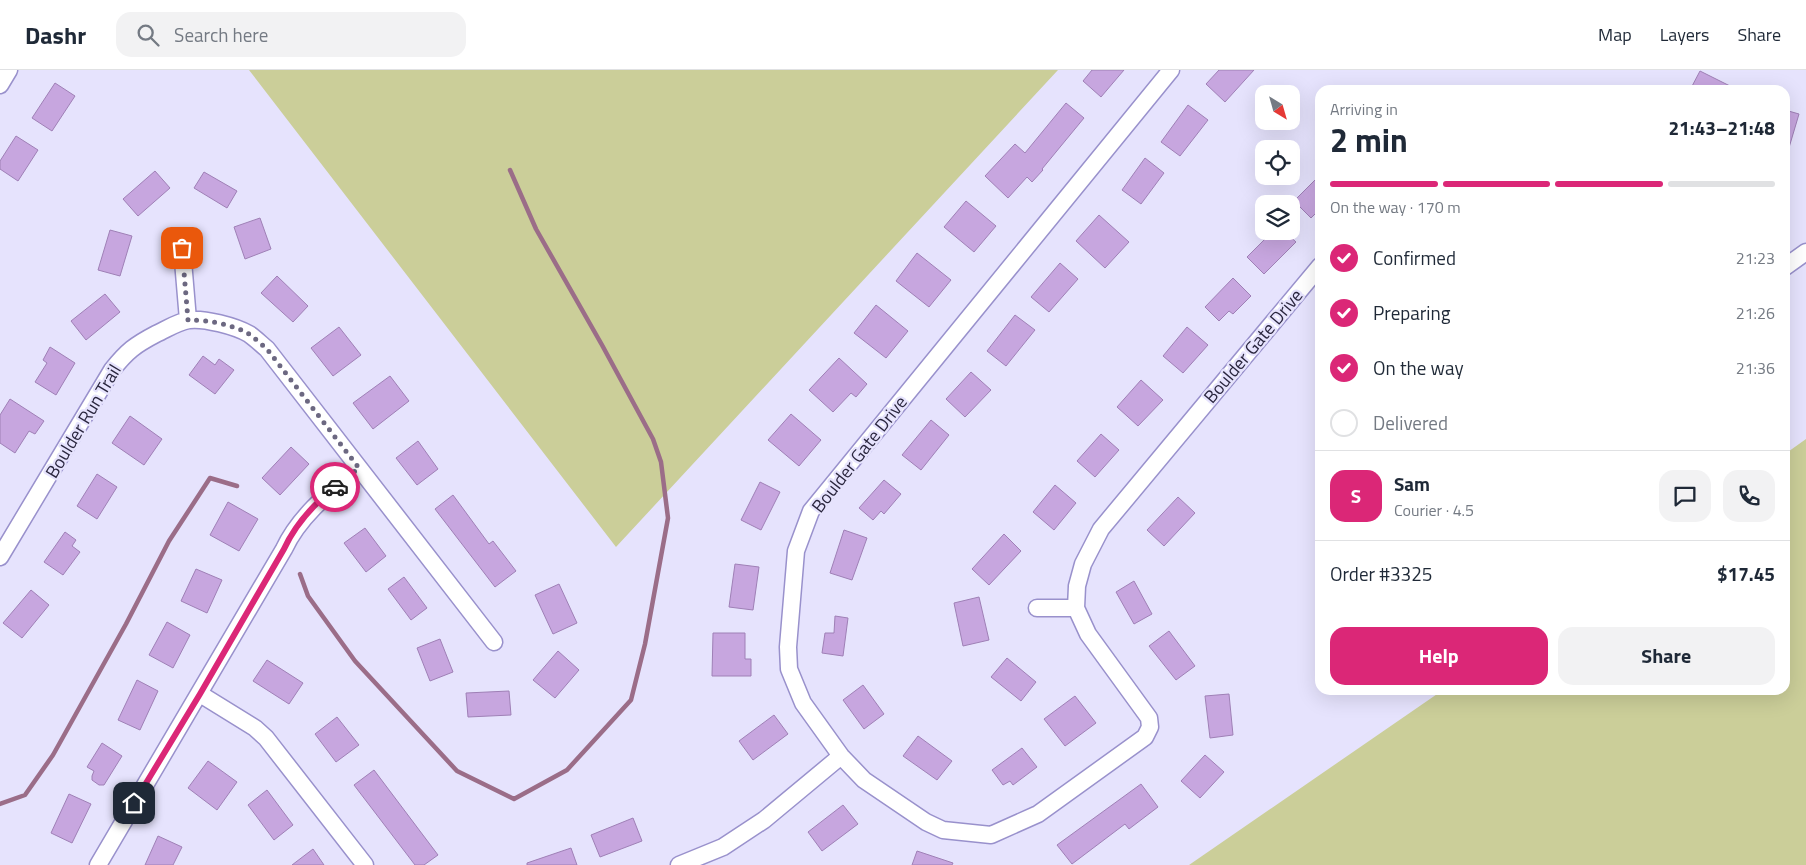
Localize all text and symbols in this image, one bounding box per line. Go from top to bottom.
search box [116,12,466,57]
text: Dashr [25,17,86,53]
text: Search here [174,20,268,49]
icon: search [134,21,162,49]
text: Map [1598,21,1632,48]
text: Layers [1660,21,1709,48]
text: Share [1737,21,1781,48]
north arrow [1255,85,1300,130]
map controls [1255,85,1300,240]
text: Arriving in [1330,97,1398,121]
text: 21:43–21:48 [1668,113,1775,142]
text: 2 min [1330,116,1408,164]
button: locate [1255,140,1300,185]
button: layers [1255,195,1300,240]
text: On the way · 170 m [1330,195,1461,219]
pin [161,227,203,269]
icon: bag [168,234,196,262]
text: Confirmed [1373,243,1456,272]
icon: check [1330,244,1358,272]
text: 21:23 [1736,246,1775,270]
street label: Boulder Gate Drive [1197,283,1309,409]
text: Preparing [1373,298,1450,327]
icon: check [1330,299,1358,327]
text: 21:26 [1736,301,1775,325]
text: On the way [1373,353,1464,382]
icon: check [1330,354,1358,382]
text: 21:36 [1736,356,1775,380]
street label: Boulder Run Trail [38,359,128,483]
street label: Boulder Gate Drive [805,390,913,518]
text: Delivered [1373,408,1448,437]
courier [310,462,360,512]
text: Sam [1394,469,1430,498]
button: chat [1659,470,1711,522]
button: phone [1723,470,1775,522]
icon: car [321,473,349,501]
text: S [1351,481,1361,510]
text: Courier · 4.5 [1394,498,1474,522]
text: Order #3325 [1330,559,1432,588]
text: $17.45 [1717,559,1775,588]
button: Help [1330,627,1548,685]
button: Share [1558,627,1775,685]
pin [113,782,155,824]
icon: home [120,789,148,817]

